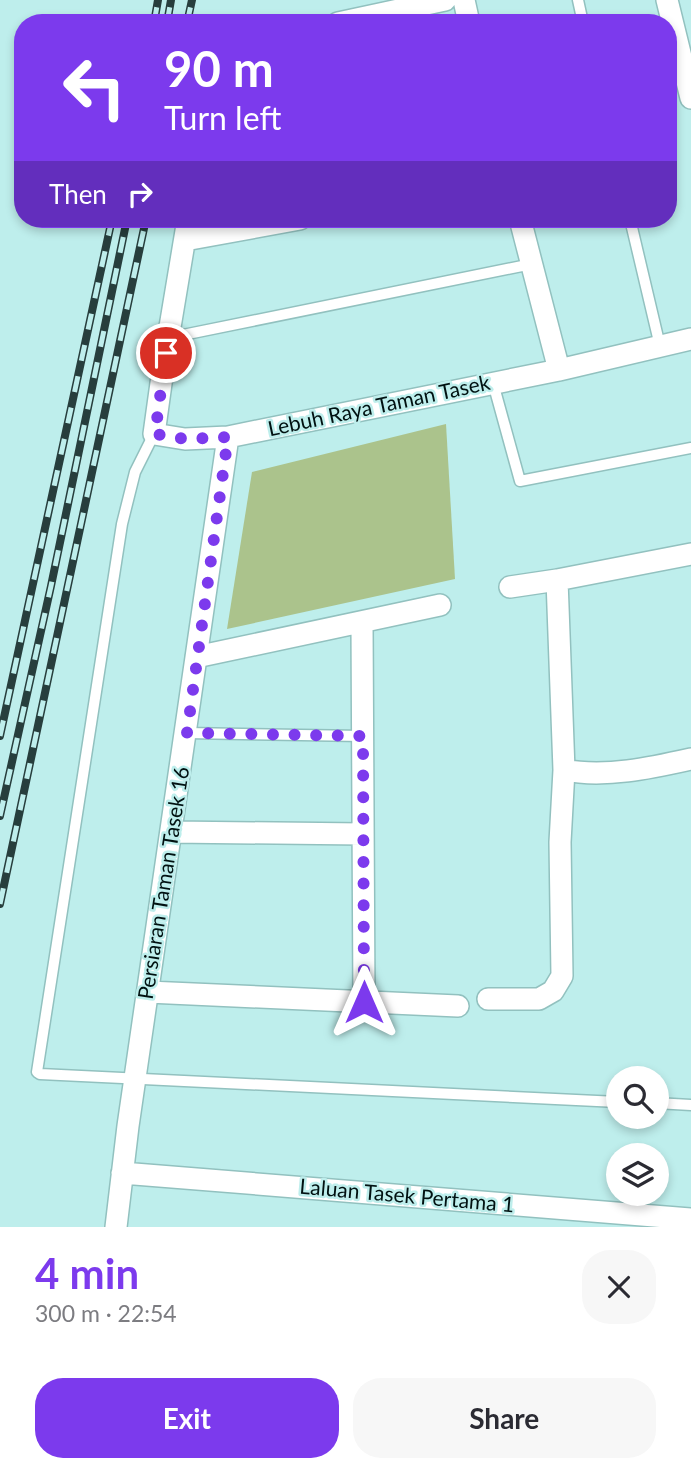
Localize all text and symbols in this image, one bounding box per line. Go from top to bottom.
text: 90 m [164,39,274,97]
icon: left [49,42,140,133]
text: Turn left [164,98,281,137]
icon: right [121,175,159,213]
text: Then [49,178,107,210]
pin [136,323,196,383]
icon: arrive [147,334,185,372]
street label: Lebuh Raya Taman Tasek [265,369,492,440]
street label: Persiaran Taman Tasek 16 [132,765,193,1001]
position arrow [327,965,401,1039]
map controls [606,1066,669,1206]
button: search [606,1066,669,1129]
button: layers [606,1143,669,1206]
street label: Laluan Tasek Pertama 1 [299,1173,516,1216]
text: 4 min [35,1248,139,1298]
button: close [582,1250,656,1324]
text: 300 m · 22:54 [35,1299,177,1327]
button: Exit [35,1378,339,1458]
button: Share [353,1378,656,1458]

